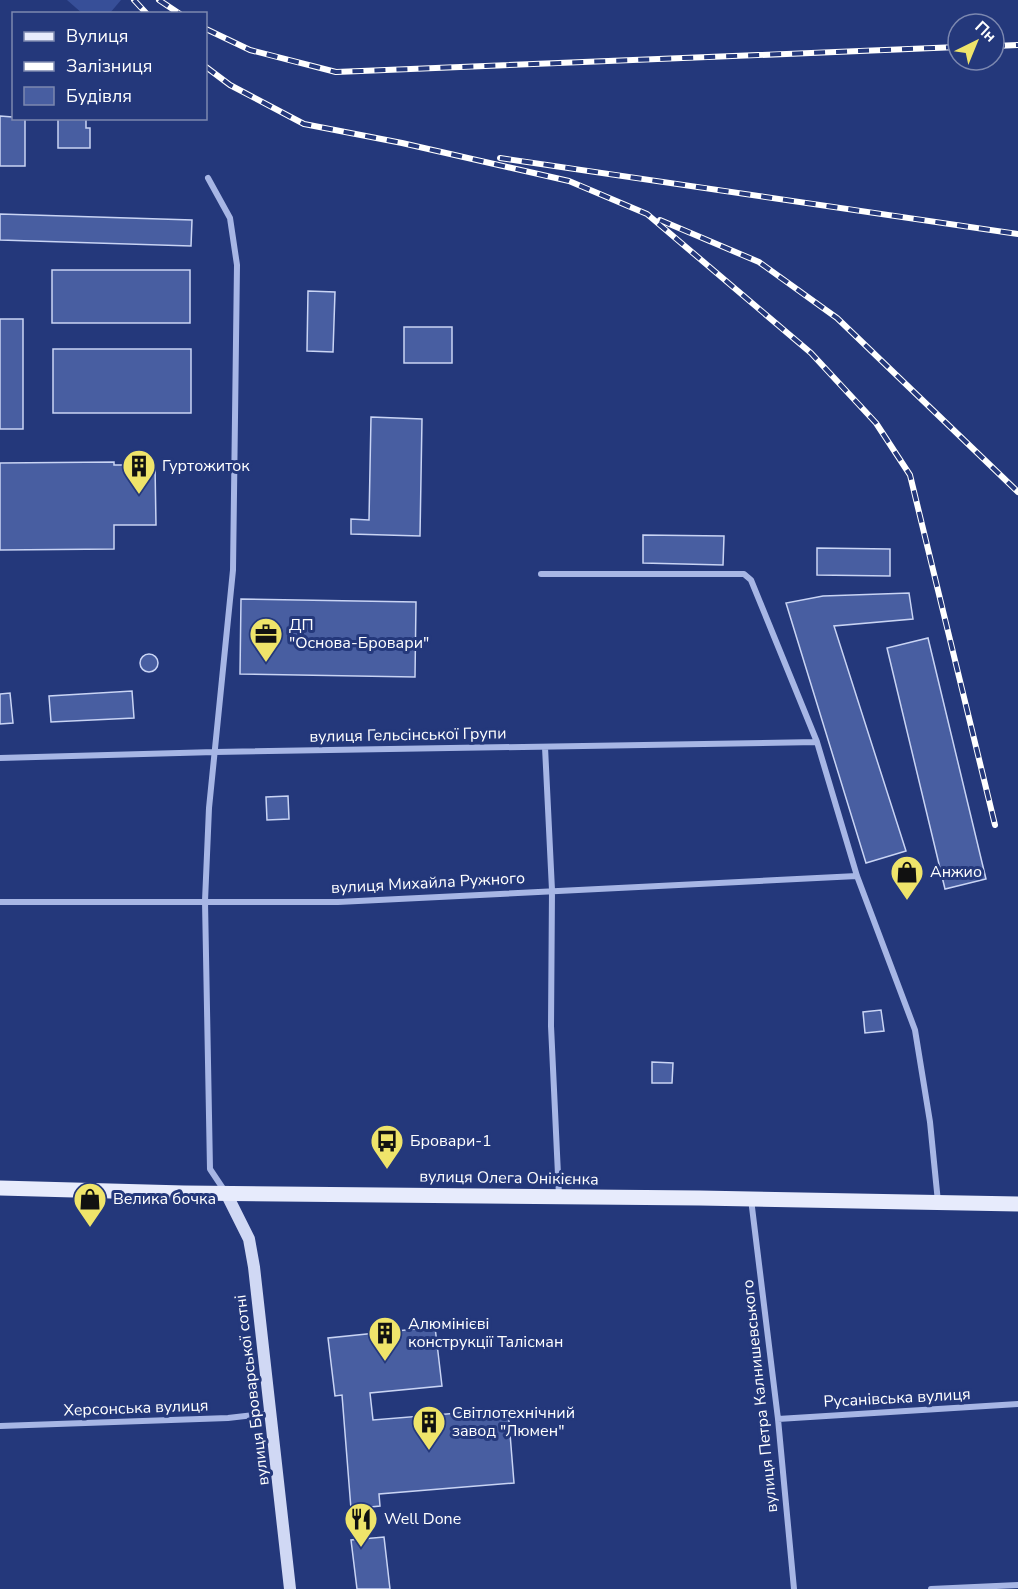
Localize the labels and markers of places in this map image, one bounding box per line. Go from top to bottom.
building icon: Гуртожиток [121,448,157,495]
place label: Гуртожиток [162,455,250,477]
place label: ДП "Основа-Бровари" [289,614,429,654]
office icon: ДП "Основа-Бровари" [248,616,284,663]
shop icon: Анжио [889,854,925,901]
place label: Анжио [930,861,982,883]
bus stop icon: Бровари-1 [369,1123,405,1170]
place label: Бровари-1 [410,1130,492,1152]
shop icon: Велика бочка [72,1181,108,1228]
place label: Велика бочка [113,1188,216,1210]
place label: Алюмінієві конструкції Талісман [408,1313,563,1353]
building icon: Алюмінієві конструкції Талісман [367,1315,403,1362]
place label: Світлотехнічний завод "Люмен" [452,1402,575,1442]
building icon: Світлотехнічний завод "Люмен" [411,1404,447,1451]
restaurant icon: Well Done [343,1501,379,1548]
place label: Well Done [384,1508,461,1530]

